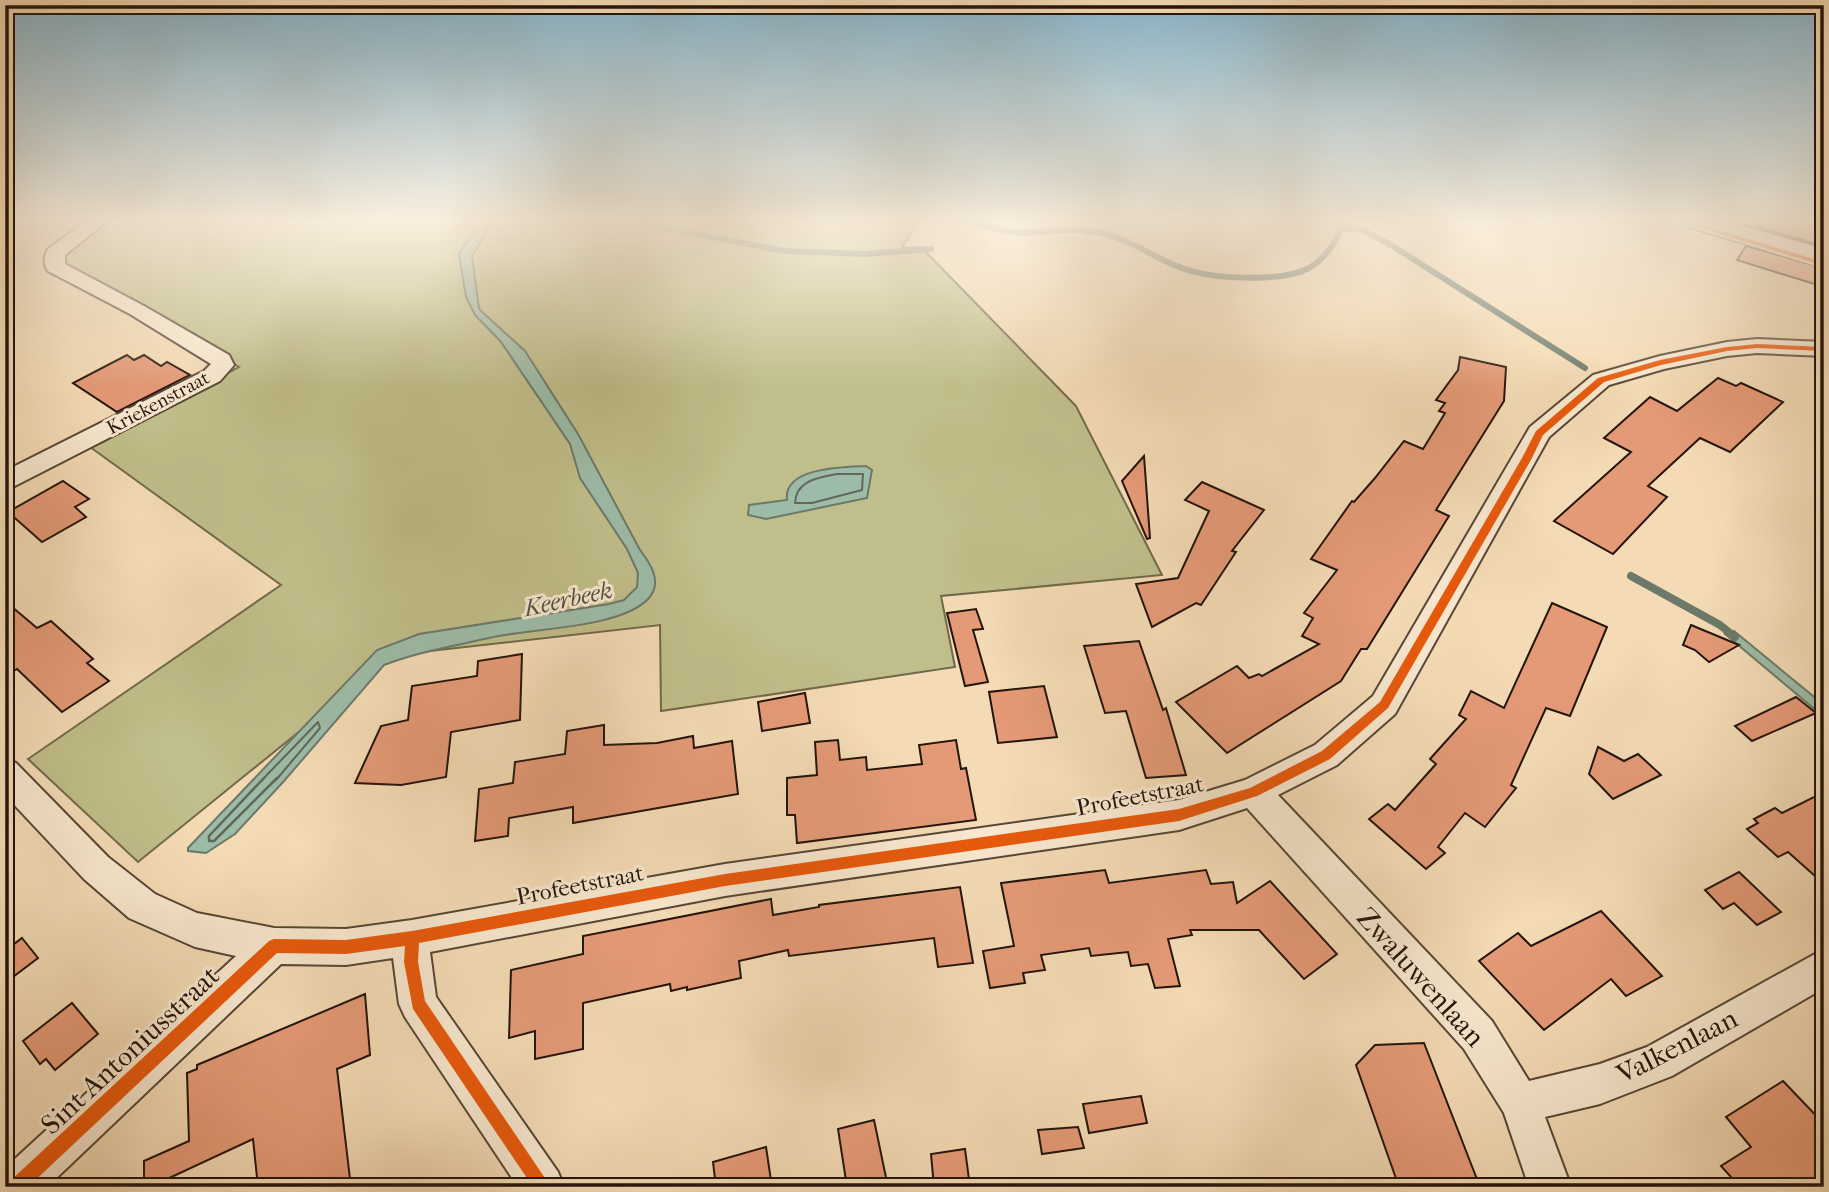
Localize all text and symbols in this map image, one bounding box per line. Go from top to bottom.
street label: Kriekenstraat [103,367,213,439]
water label: Keerbeek [519,576,615,622]
street label: Profeetstraat [1074,770,1206,822]
street label: Profeetstraat [514,859,646,911]
street label: Zwaluwenlaan [1350,901,1492,1053]
street label: Sint Antoniusstraat [34,959,226,1141]
street label: Valkenlaan [1610,1002,1743,1091]

